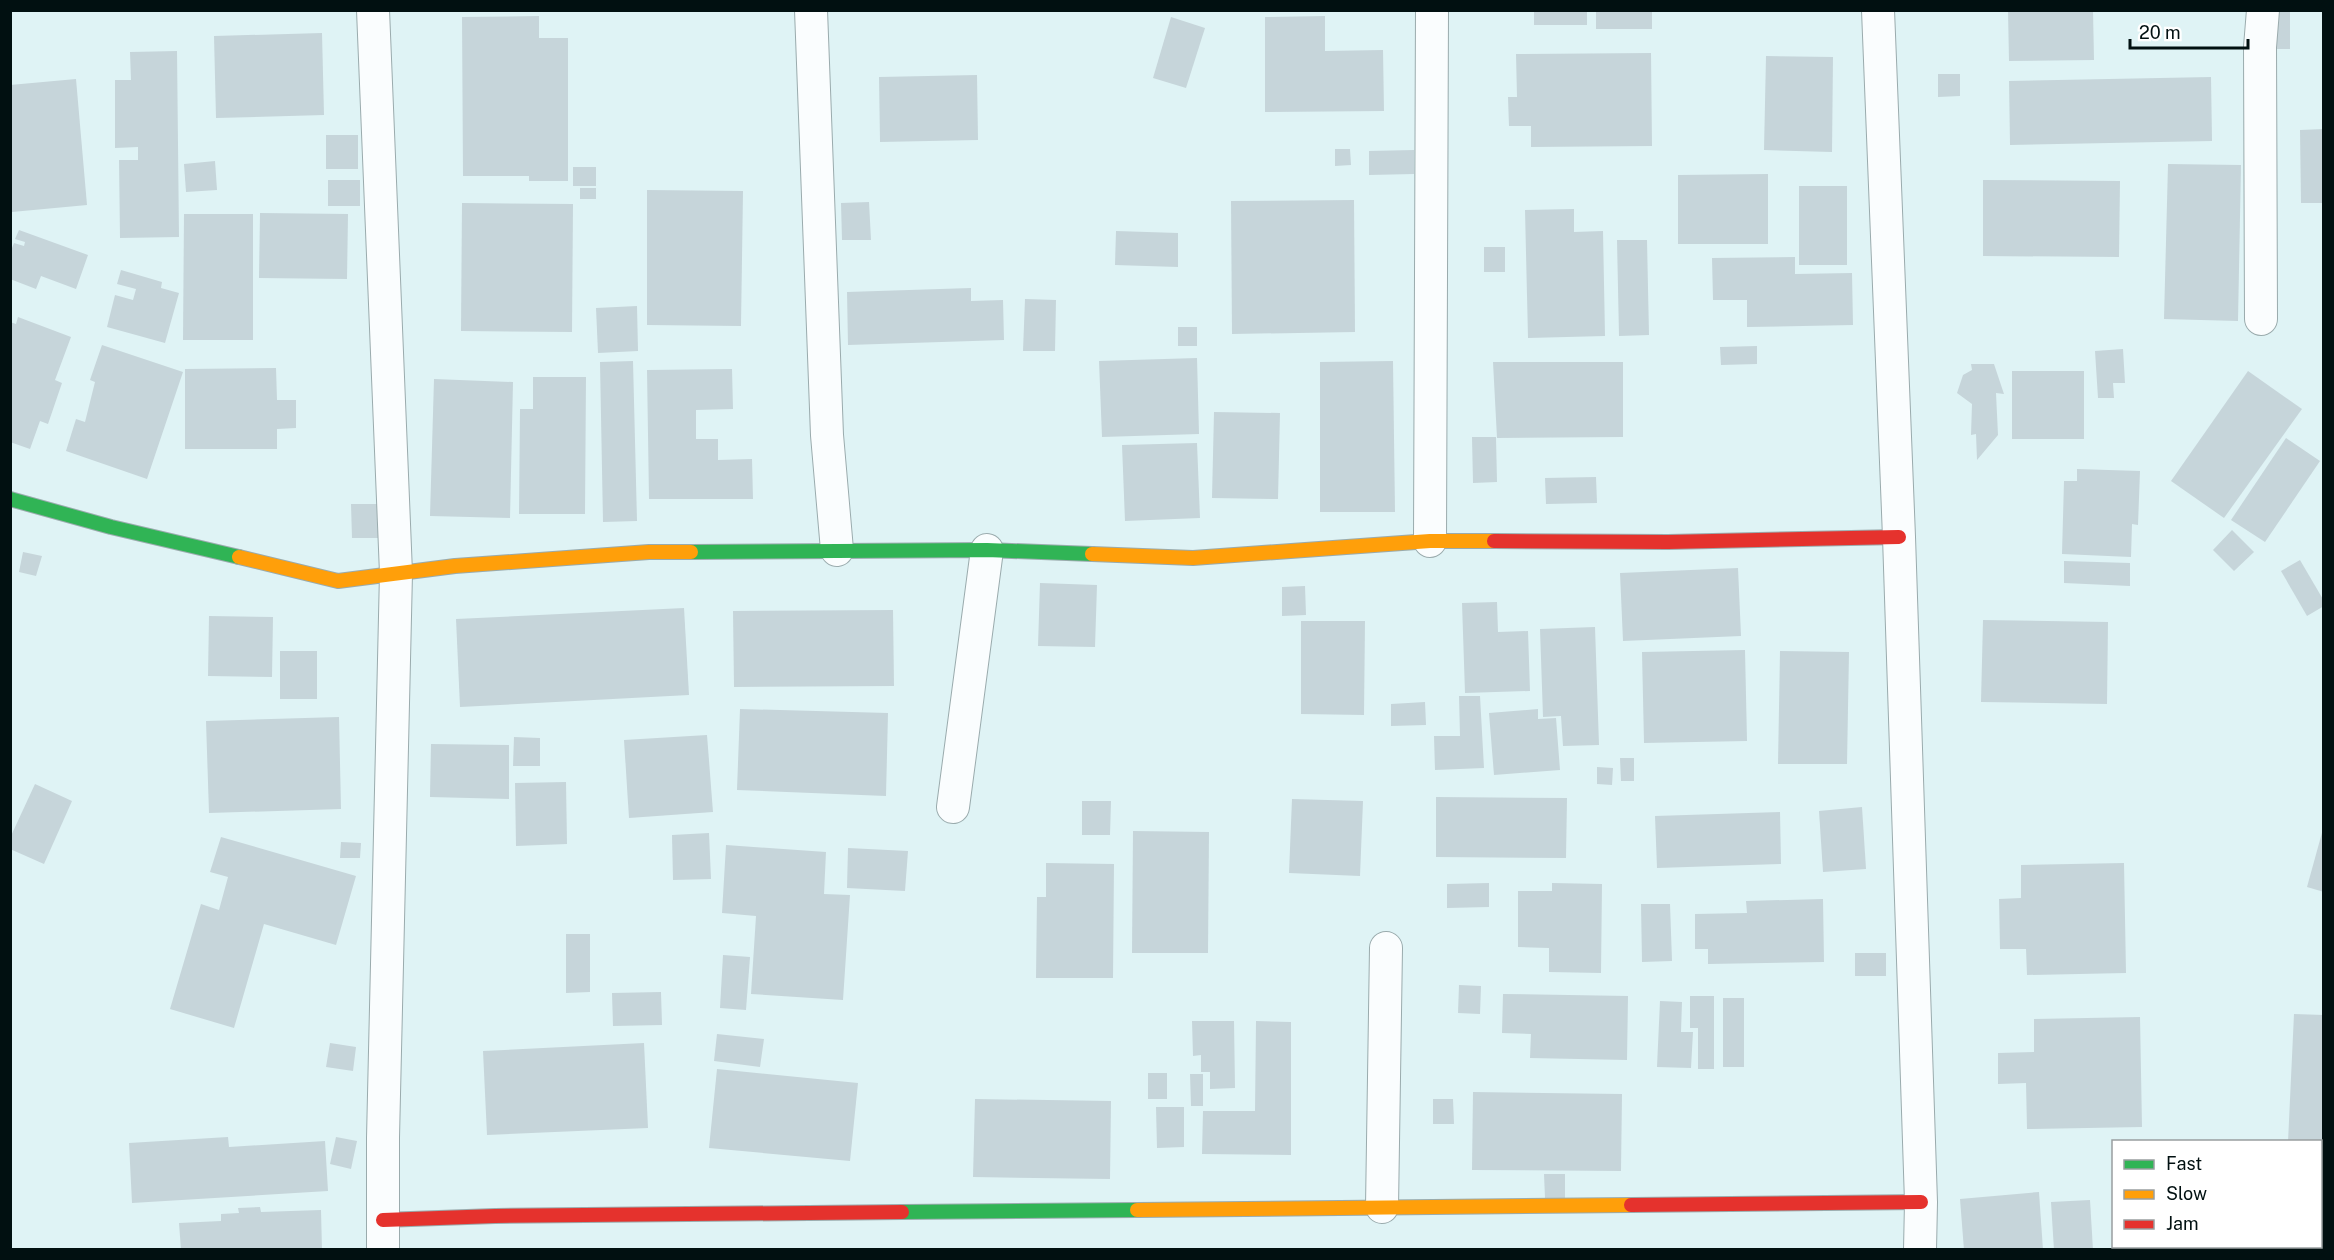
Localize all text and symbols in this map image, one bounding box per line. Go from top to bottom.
scale bar [2130,12,2248,50]
text: 20 m [2139,22,2181,43]
legend [2112,1140,2322,1248]
text: Fast [2166,1153,2202,1174]
text: Slow [2166,1183,2207,1204]
text: Jam [2166,1213,2199,1234]

